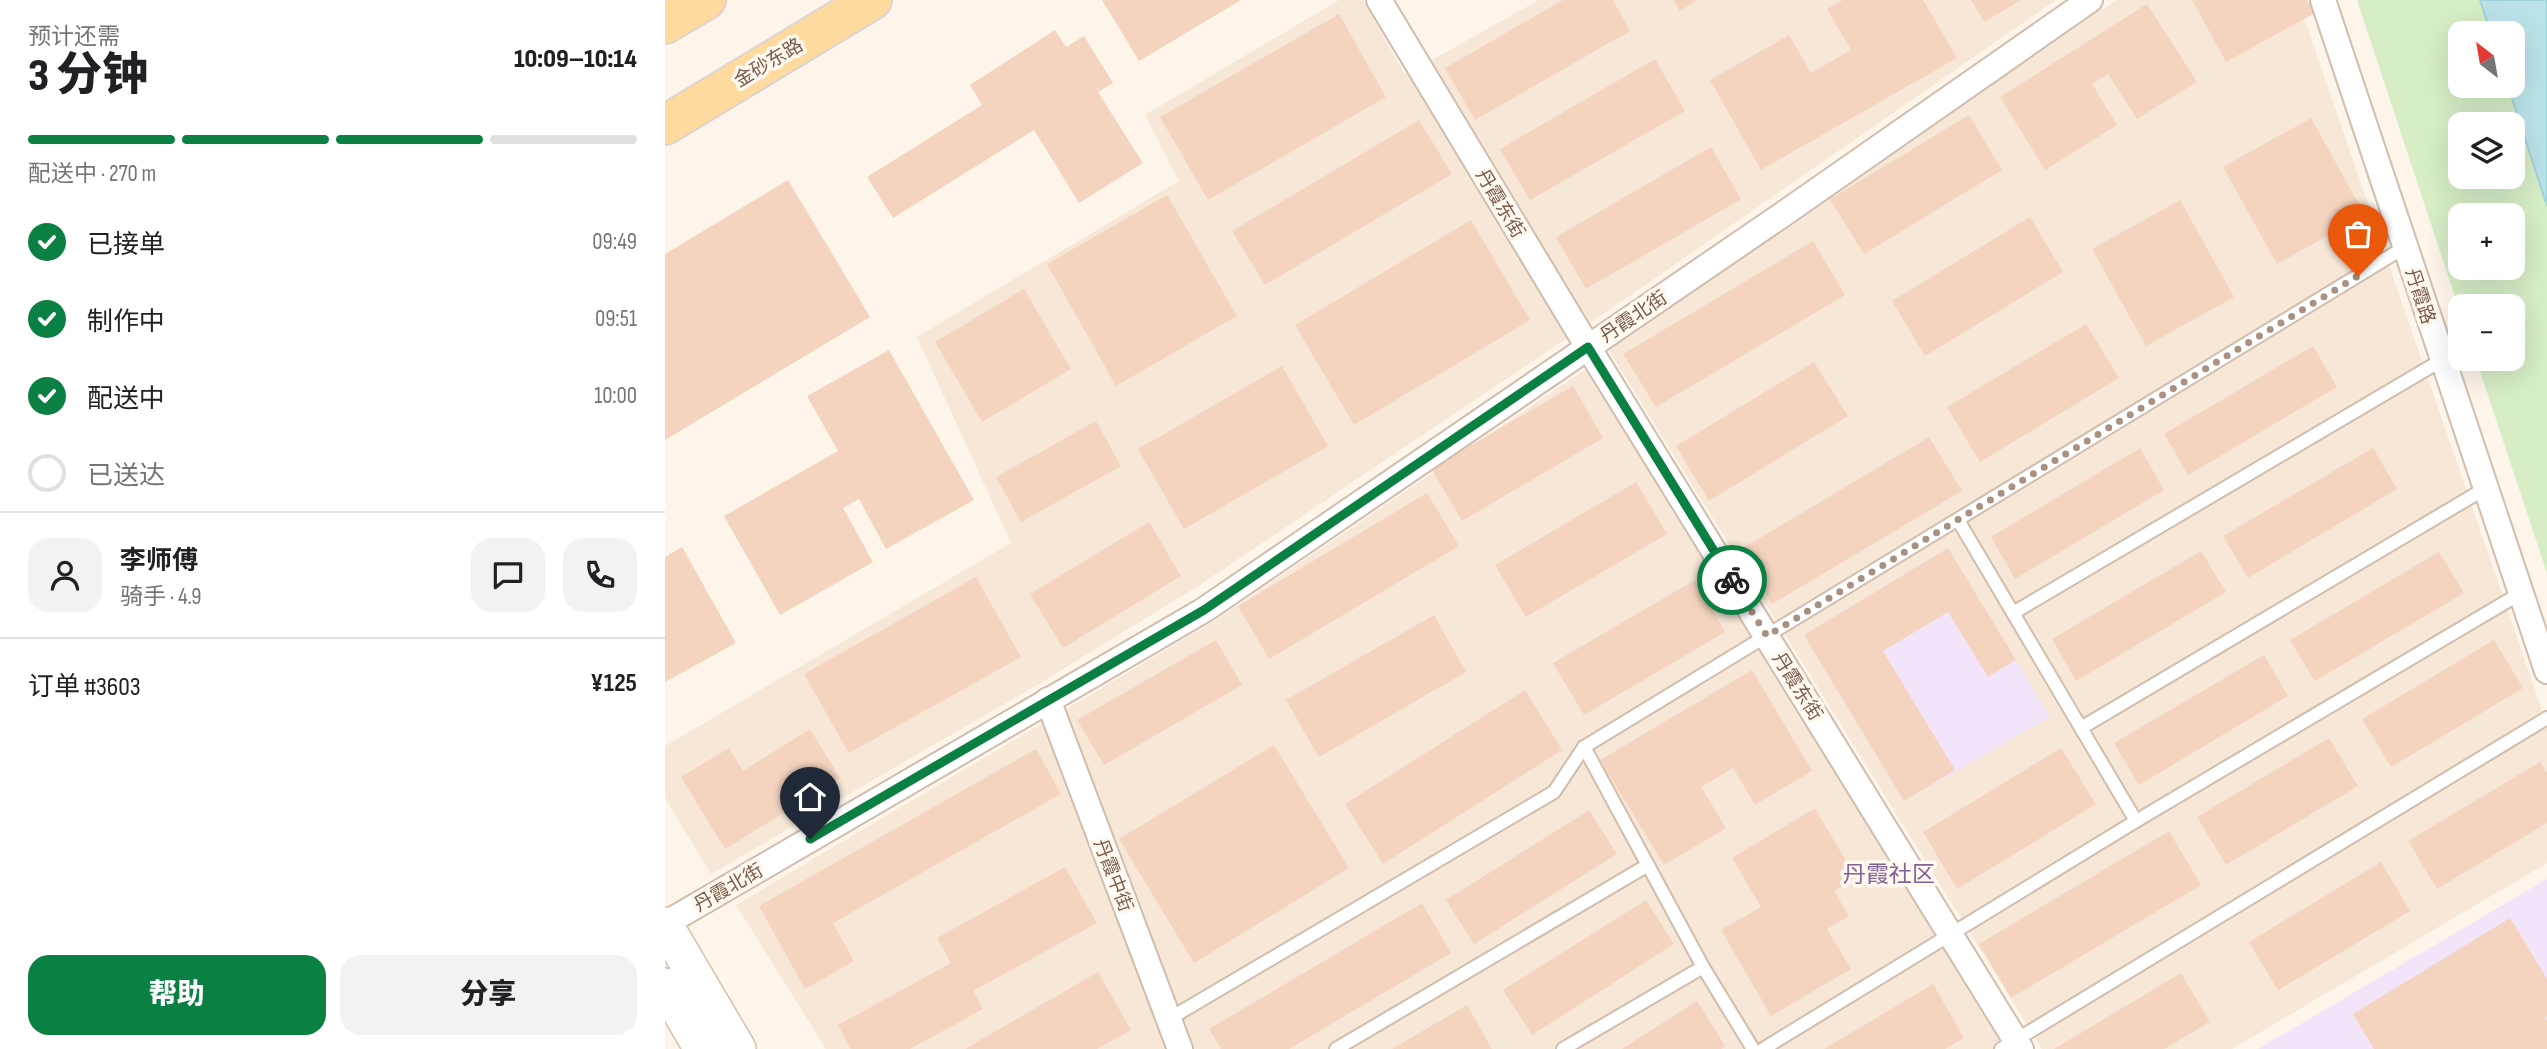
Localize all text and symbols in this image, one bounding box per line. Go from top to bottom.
north arrow [2448,21,2525,98]
map controls [2448,21,2525,371]
text: 预计还需 [28,23,120,51]
street label: 金砂东路 [730,34,807,93]
text: 10:09–10:14 [514,44,637,75]
text: 3 分钟 [28,49,148,104]
button: layers [2448,112,2525,189]
text: 配送中 · 270 m [28,160,156,188]
street label: 丹霞东街 [1470,165,1529,242]
button: + [2448,203,2525,280]
pin [2328,204,2388,276]
icon: bag [2339,215,2377,253]
icon: check [28,223,66,261]
text: 09:49 [592,228,637,256]
text: 已接单 [87,230,165,261]
street label: 丹霞路 [2400,266,2439,327]
street label: 丹霞北街 [1596,286,1672,348]
button: − [2448,294,2525,371]
icon: check [28,300,66,338]
text: 09:51 [595,305,637,333]
text: 制作中 [87,307,165,338]
icon: check [28,377,66,415]
text: 10:00 [594,382,637,410]
text: 配送中 [87,384,165,415]
text: 已送达 [87,461,165,492]
button: person [28,538,102,612]
button: chat [471,538,545,612]
button: phone [563,538,637,612]
courier [1697,545,1767,615]
text: 李师傅 [120,546,198,577]
icon: bike [1713,561,1751,599]
text: 骑手 · 4.9 [120,583,202,611]
street label: 丹霞东街 [1767,648,1827,725]
text: ¥125 [590,668,637,699]
text: 订单 #3603 [28,672,141,703]
pin [780,767,840,839]
icon: home [791,778,829,816]
street label: 丹霞中街 [1088,836,1137,915]
street label: 丹霞北街 [690,859,767,917]
district label: 丹霞社区 [1843,861,1935,889]
button: 帮助 [28,955,326,1035]
button: 分享 [340,955,637,1035]

